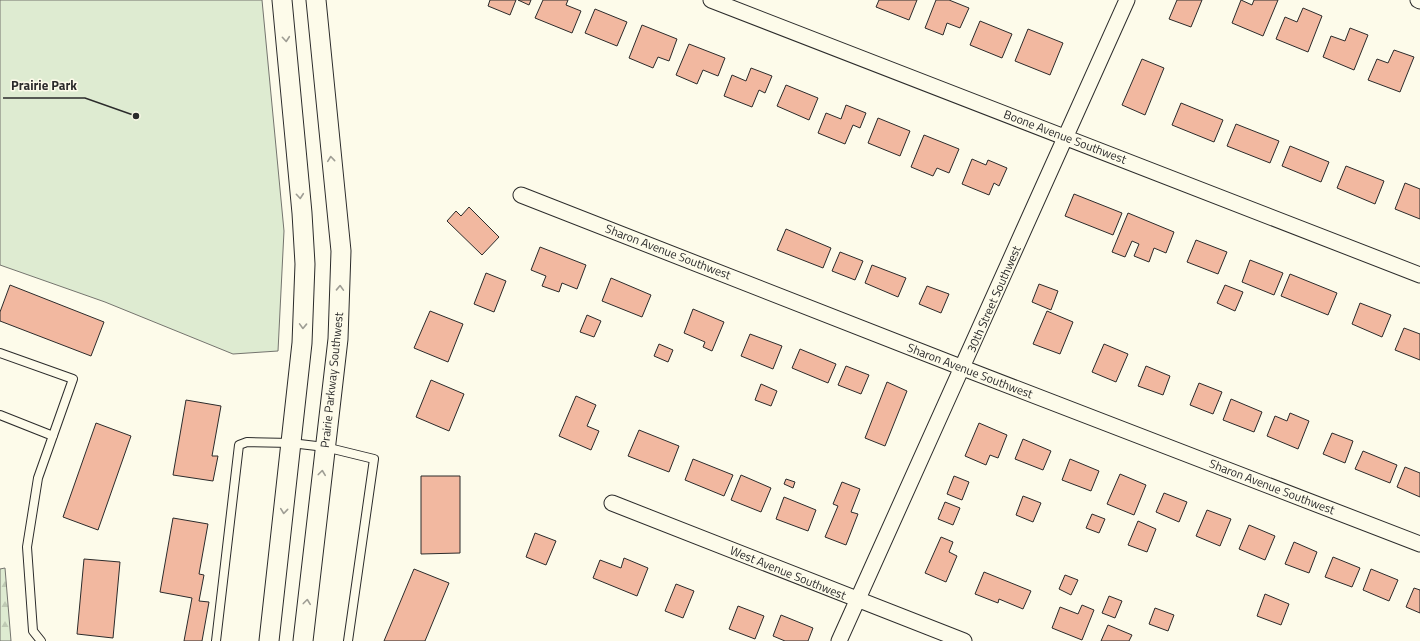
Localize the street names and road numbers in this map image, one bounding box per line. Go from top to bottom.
street label: Boone Avenue Southwest [1001,104,1130,169]
street label: Sharon Avenue Southwest [603,219,735,285]
street label: 30th Street Southwest [961,242,1026,355]
street label: Prairie Parkway Southwest [315,310,348,449]
street label: Sharon Avenue Southwest [905,338,1037,404]
street label: Sharon Avenue Southwest [1207,454,1339,520]
street label: West Avenue Southwest [727,541,850,605]

